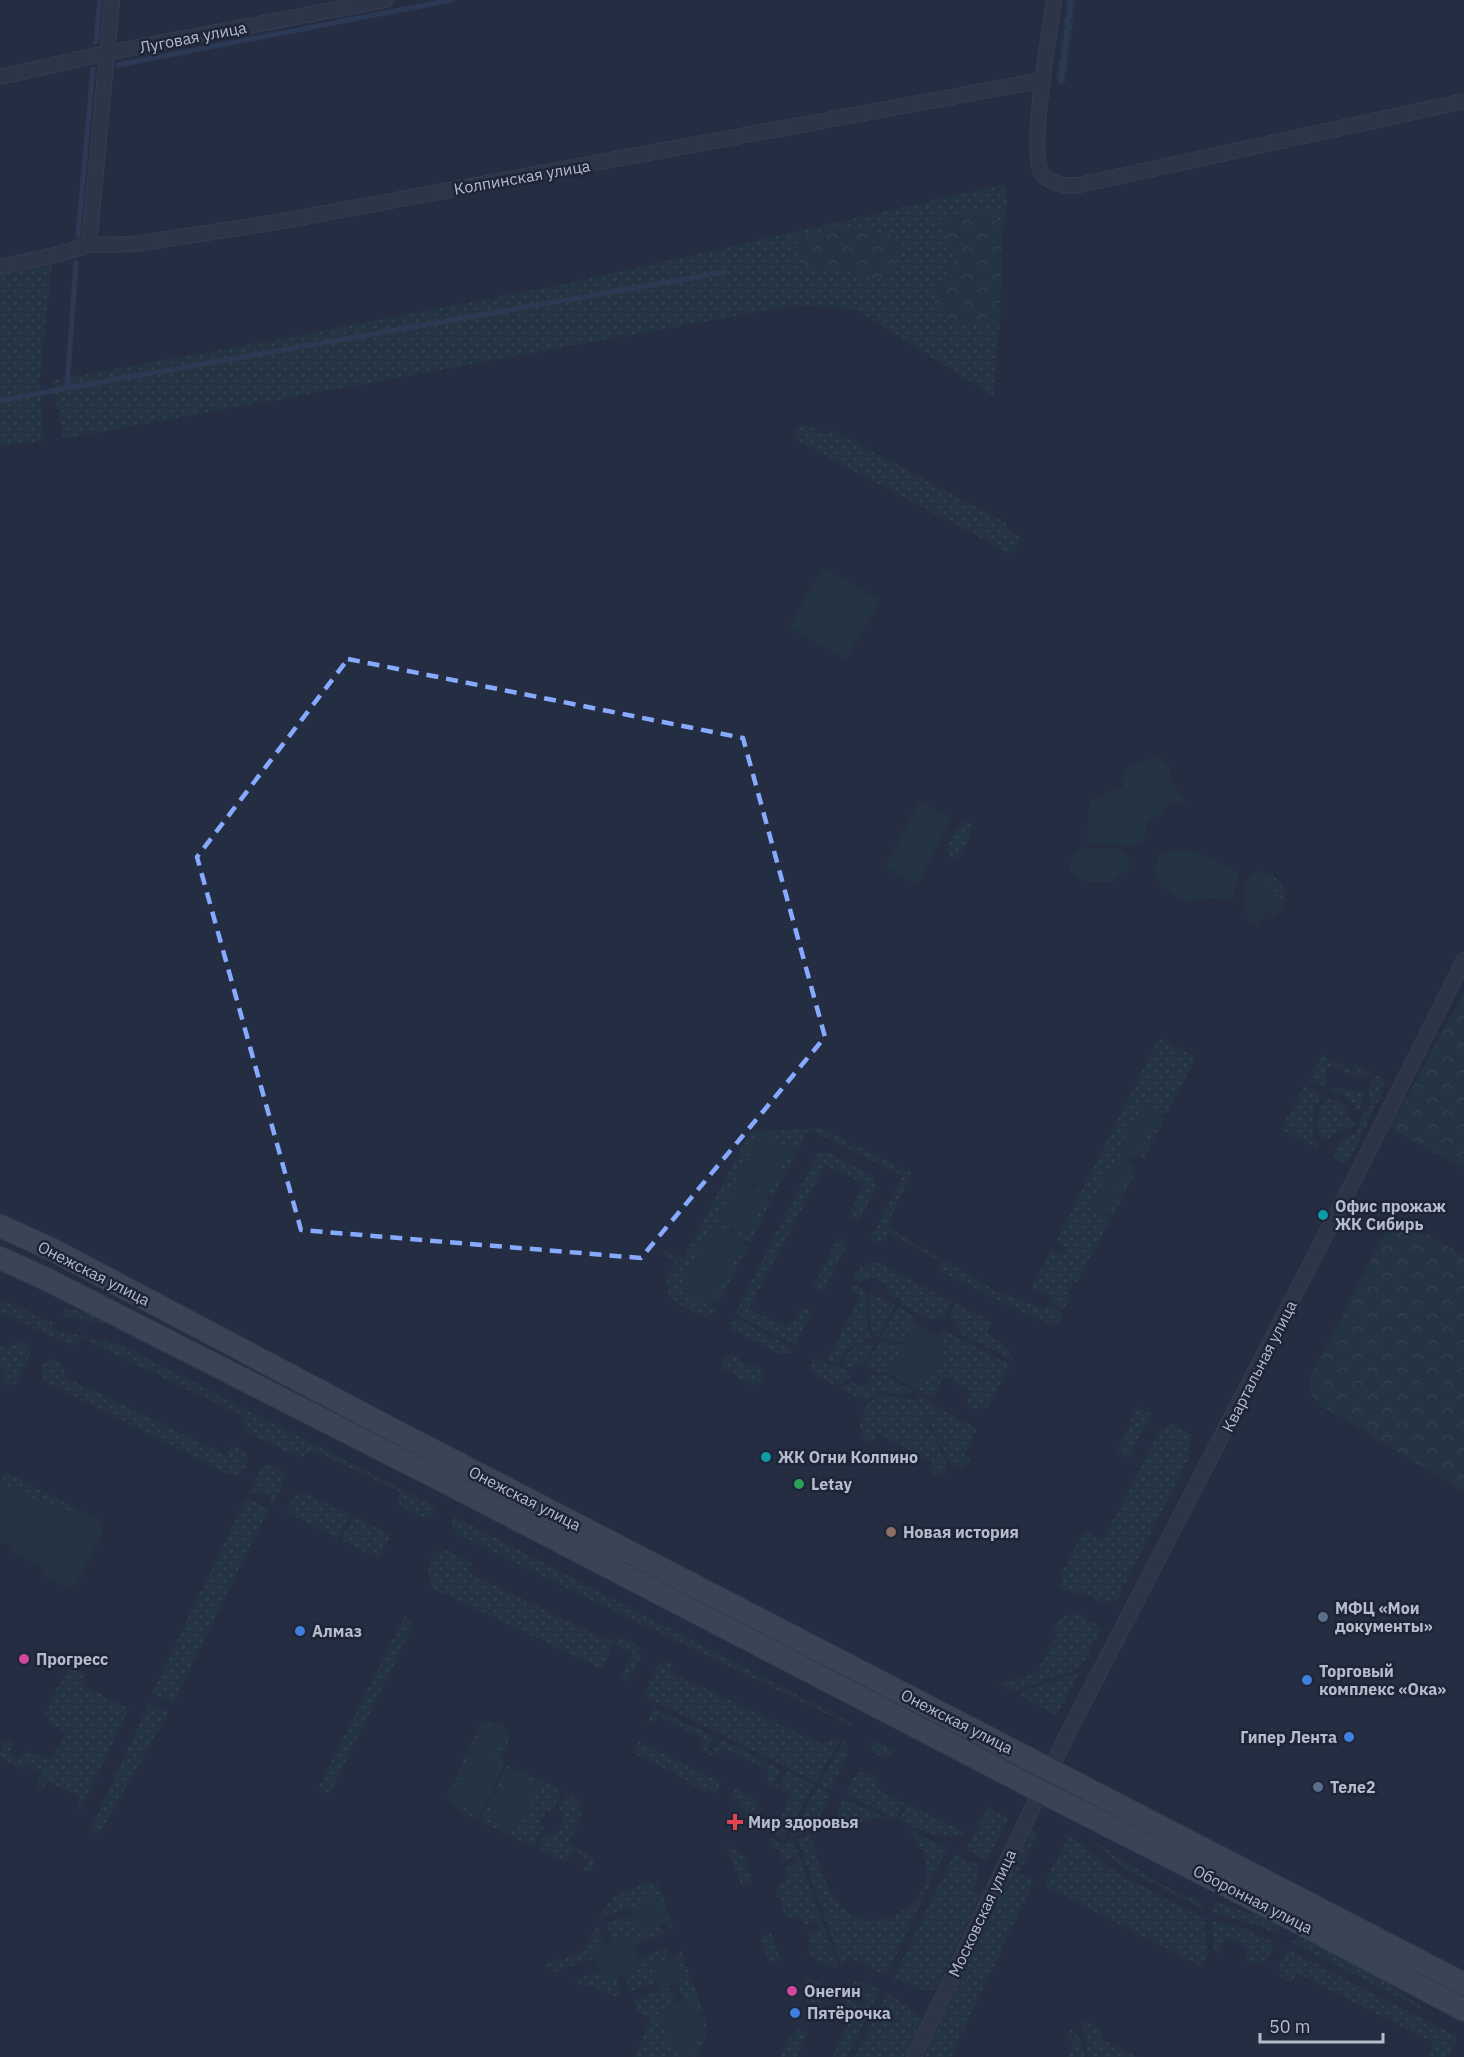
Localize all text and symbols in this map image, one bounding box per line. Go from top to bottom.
street label: Луговая улица [138,17,249,57]
street label: Колпинская улица [452,155,592,199]
place label: Офис прожаж ЖК Сибирь [1335,1196,1446,1234]
marker: Офис прожаж ЖК Сибирь [1316,1208,1330,1222]
street label: Онежская улица [35,1236,154,1310]
street label: Квартальная улица [1217,1296,1301,1435]
place label: ЖК Огни Колпино [778,1447,918,1467]
marker: ЖК Огни Колпино [759,1450,773,1464]
street label: Онежская улица [466,1461,585,1535]
place label: Letay [811,1474,852,1494]
marker: Letay [792,1477,806,1491]
place label: Новая история [903,1522,1019,1542]
marker: Новая история [884,1525,898,1539]
place label: МФЦ «Мои документы» [1335,1598,1433,1636]
marker: МФЦ «Мои документы» [1316,1610,1330,1624]
place label: Алмаз [312,1621,362,1641]
marker: Алмаз [293,1624,307,1638]
place label: Прогресс [36,1649,108,1669]
marker: Прогресс [17,1652,31,1666]
place label: Торговый комплекс «Ока» [1319,1661,1446,1699]
marker: Торговый комплекс «Ока» [1300,1673,1314,1687]
street label: Онежская улица [898,1684,1017,1758]
place label: Гипер Лента [1240,1727,1337,1747]
marker: Гипер Лента [1342,1730,1356,1744]
place label: Теле2 [1330,1777,1376,1797]
marker: Теле2 [1311,1780,1325,1794]
place label: Мир здоровья [748,1812,859,1832]
marker: Мир здоровья [726,1813,744,1831]
street label: Московская улица [944,1846,1020,1980]
street label: Оборонная улица [1190,1860,1317,1938]
place label: Онегин [804,1981,861,2001]
marker: Онегин [785,1984,799,1998]
place label: Пятёрочка [807,2003,891,2023]
marker: Пятёрочка [788,2006,802,2020]
scale bar [1260,2006,1383,2044]
text: 50 m [1269,2015,1311,2038]

